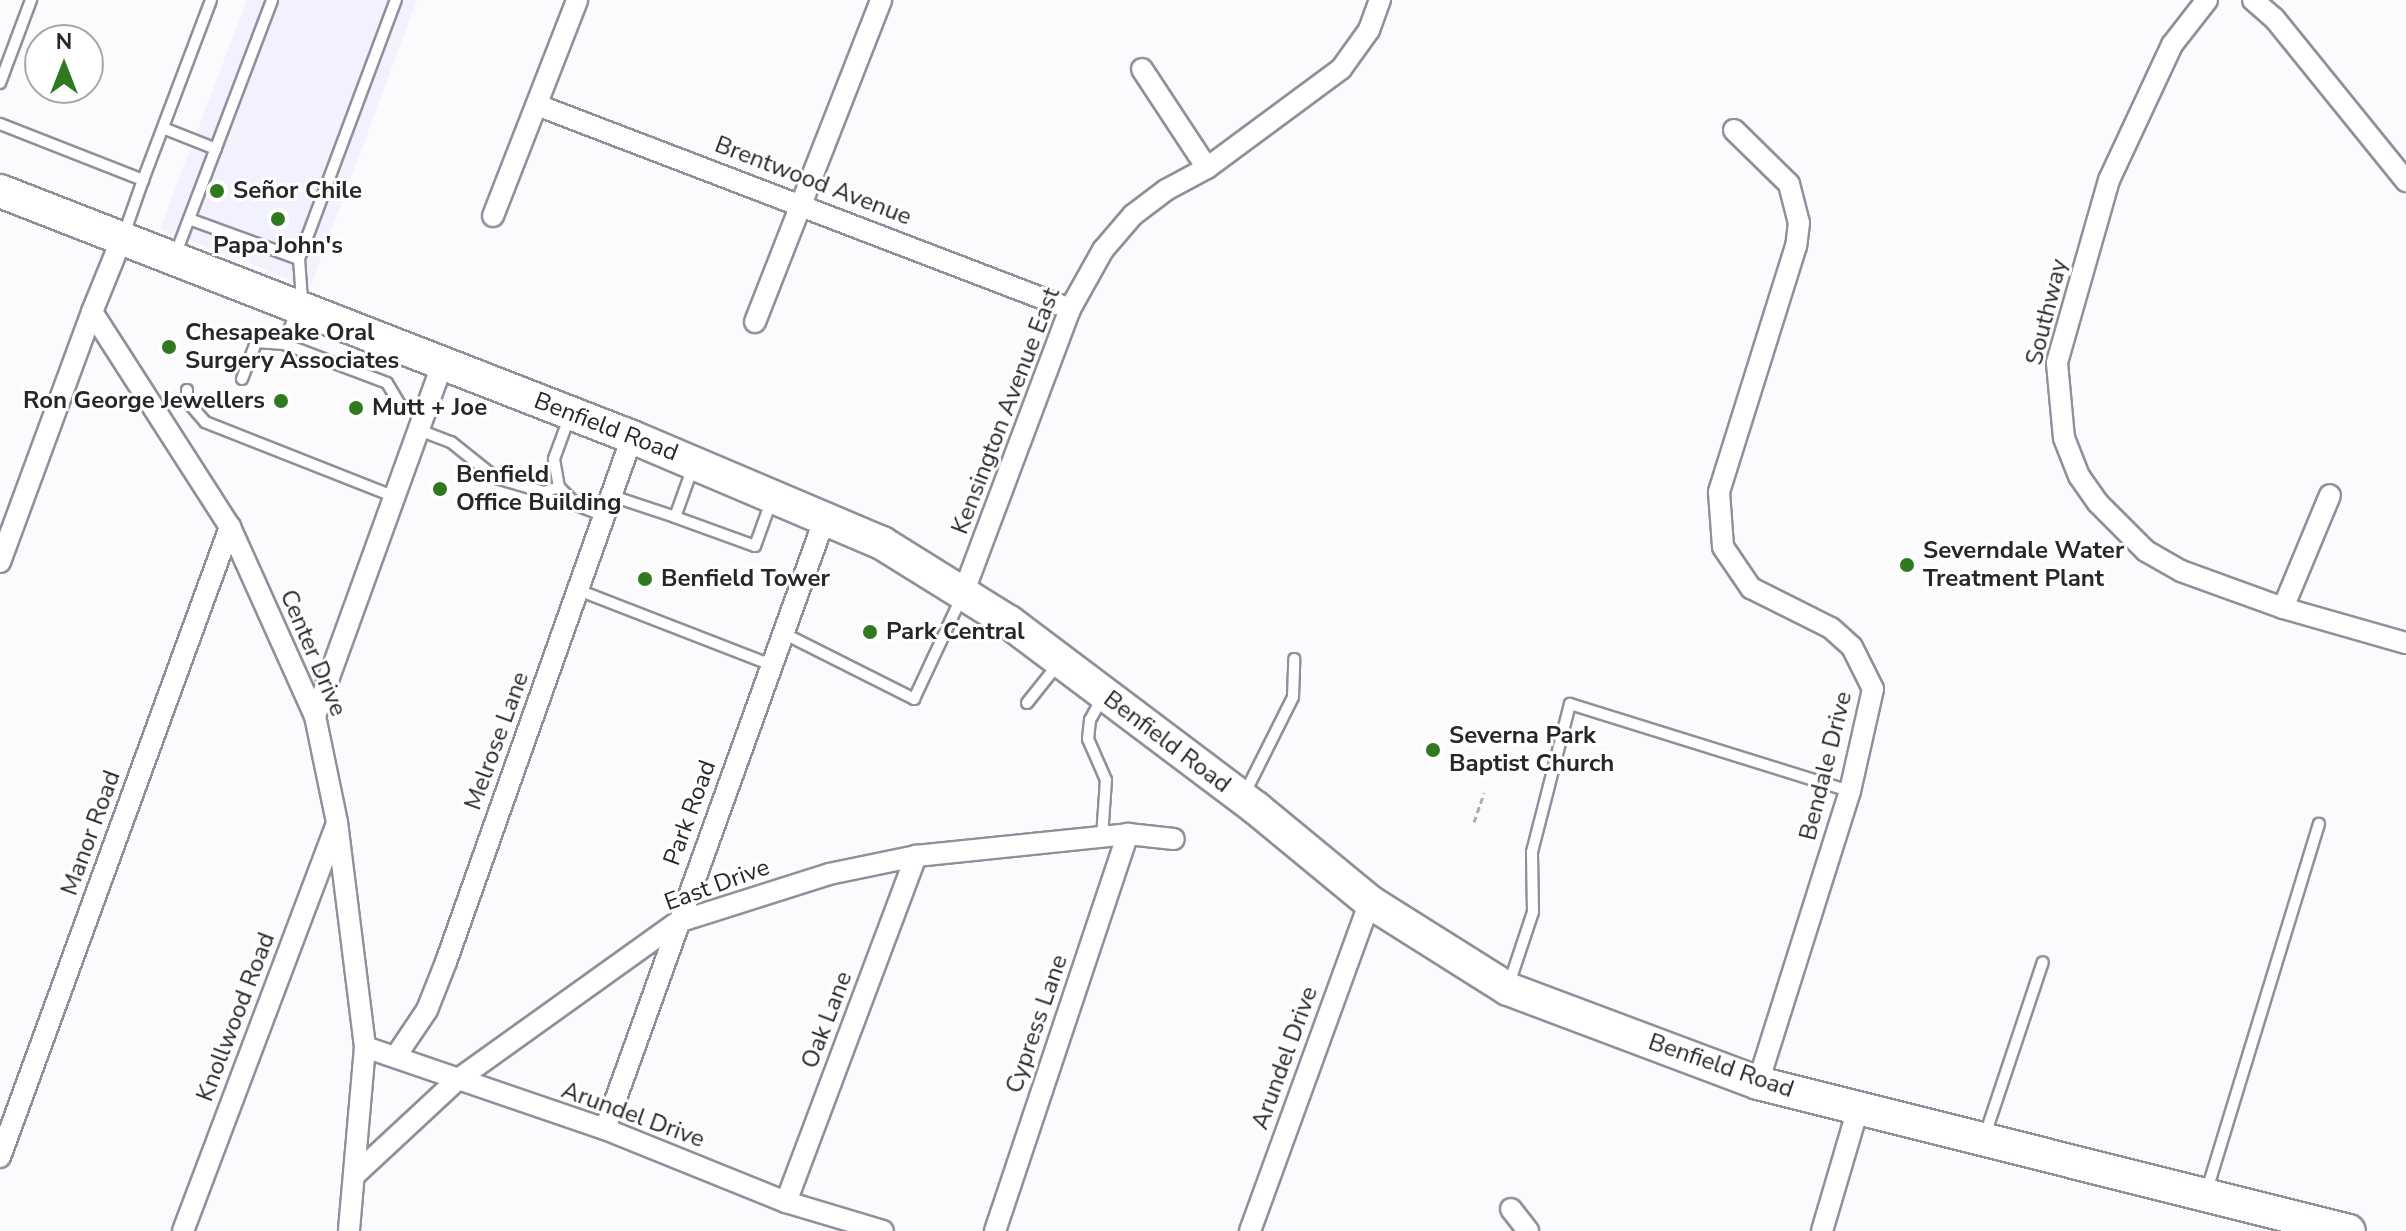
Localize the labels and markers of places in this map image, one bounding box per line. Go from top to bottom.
place label: Señor Chile [233,177,362,205]
marker: Señor Chile [208,182,226,200]
marker: Papa John's [269,210,287,228]
place label: Papa John's [213,232,343,260]
place label: Chesapeake Oral Surgery Associates [185,319,399,375]
marker: Chesapeake Oral Surgery Associates [160,338,178,356]
place label: Ron George Jewellers [23,387,265,415]
marker: Ron George Jewellers [272,392,290,410]
place label: Mutt + Joe [372,394,487,422]
marker: Mutt + Joe [347,399,365,417]
place label: Benfield Office Building [456,461,621,517]
marker: Benfield Office Building [431,480,449,498]
place label: Severndale Water Treatment Plant [1923,537,2124,593]
marker: Severndale Water Treatment Plant [1898,556,1916,574]
place label: Benfield Tower [661,565,830,593]
marker: Benfield Tower [636,570,654,588]
place label: Park Central [886,618,1025,646]
marker: Park Central [861,623,879,641]
place label: Severna Park Baptist Church [1449,722,1614,778]
marker: Severna Park Baptist Church [1424,741,1442,759]

